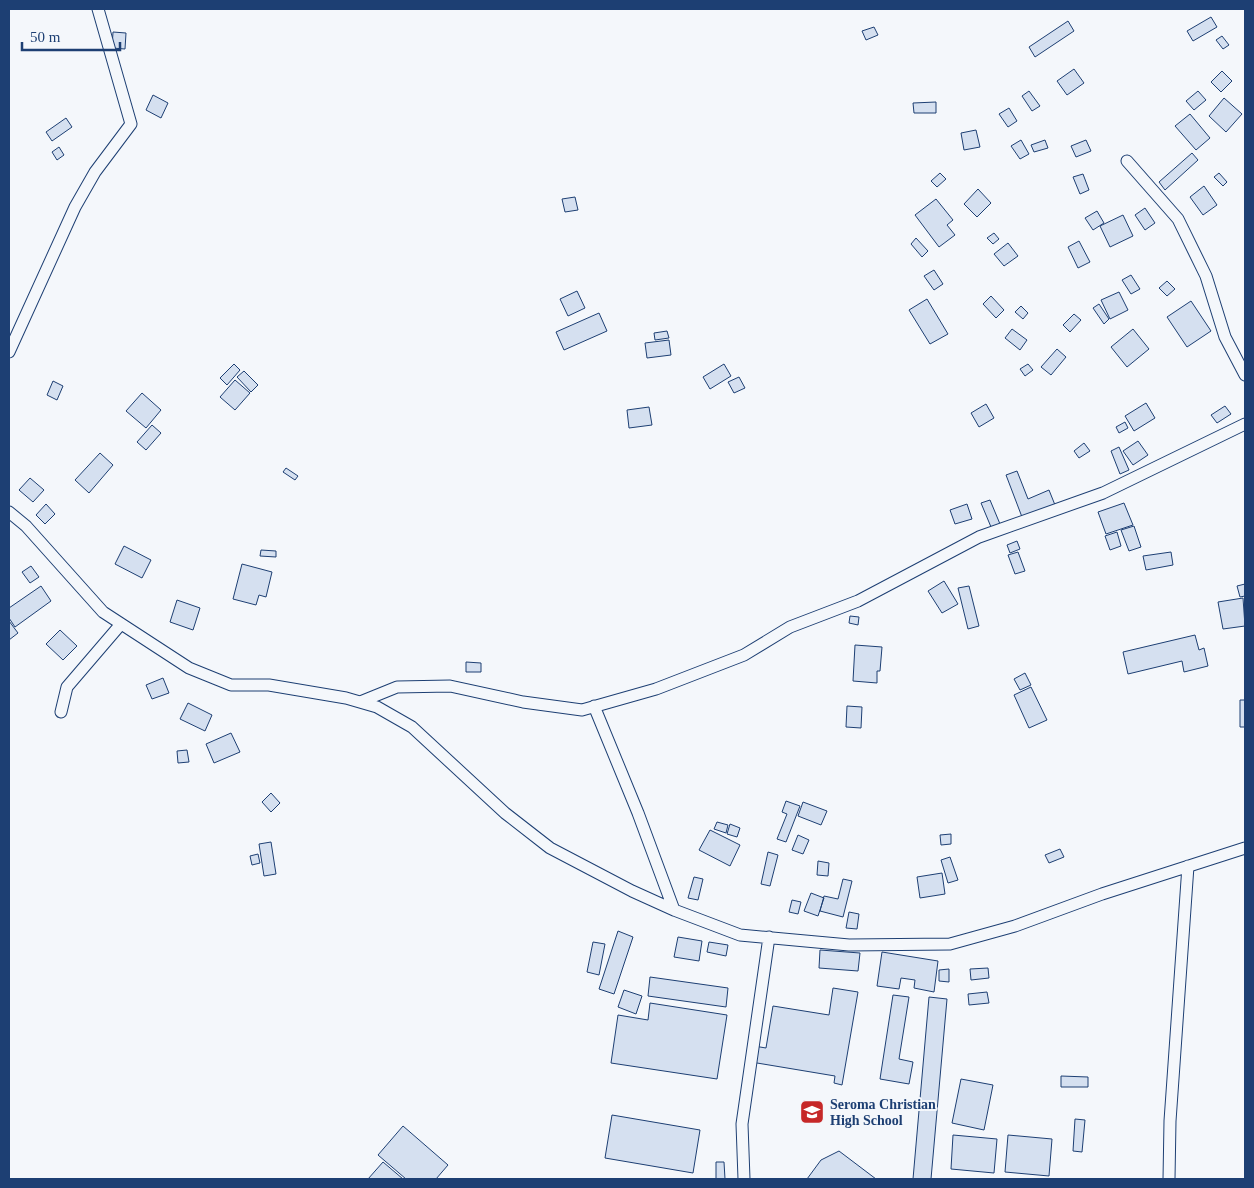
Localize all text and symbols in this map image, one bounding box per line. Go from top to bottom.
scale bar [22,20,120,52]
text: 50 m [30,29,61,45]
place label: Seroma Christian High School [830,1097,936,1128]
school or university icon: Seroma Christian High School [799,1099,825,1125]

